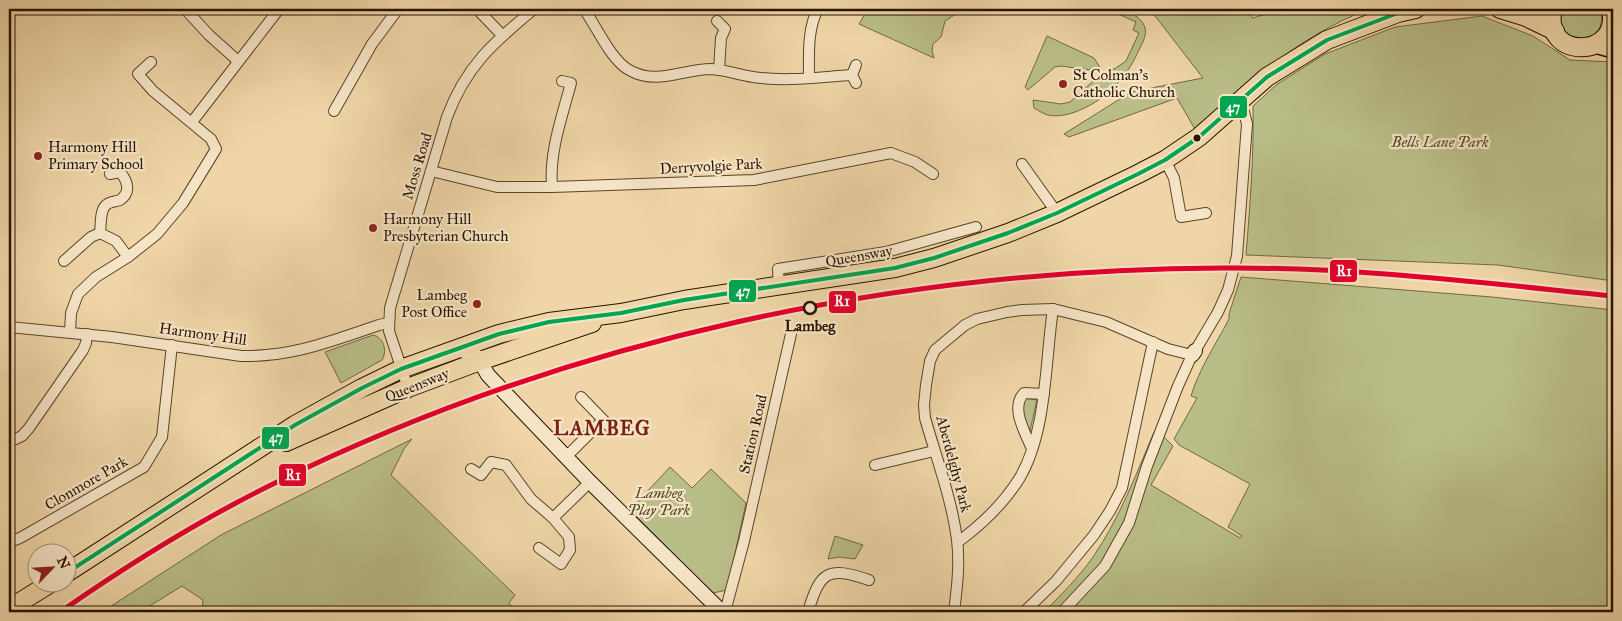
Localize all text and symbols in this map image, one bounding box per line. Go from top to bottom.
place label: St Colman's Catholic Church [1073,66,1176,101]
marker: St Colman's Catholic Church [1057,78,1069,90]
line badge: 47 [1219,95,1248,119]
text: 47 [1226,99,1241,117]
street label: Moss Road [398,130,436,202]
unlabelled marker [1192,133,1202,143]
park label: Bells Lane Park [1390,133,1489,151]
place label: Harmony Hill Primary School [48,138,145,173]
marker: Harmony Hill Primary School [32,150,44,162]
street label: Derryvolgie Park [659,154,763,178]
place label: Harmony Hill Presbyterian Church [383,210,509,245]
marker: Harmony Hill Presbyterian Church [367,222,379,234]
street label: Queensway [824,241,895,271]
line badge: R1 [1329,259,1358,283]
text: R1 [1336,263,1352,280]
line badge: 47 [728,279,757,303]
text: 47 [736,283,751,301]
place label: Lambeg Post Office [401,286,468,321]
line badge: R1 [828,290,857,314]
text: R1 [834,293,850,310]
marker: Lambeg Post Office [471,298,483,310]
marker: Lambeg [803,301,817,315]
place label: Lambeg [785,317,836,336]
street label: Harmony Hill [158,319,249,349]
street label: Queensway [382,364,453,406]
street label: Station Road [735,392,771,475]
street label: Aberdelghy Park [932,413,976,514]
district label: LAMBEG [553,416,651,440]
line badge: 47 [261,426,290,450]
text: 47 [269,429,284,447]
street label: Clonmore Park [42,452,130,514]
line badge: R1 [278,463,307,487]
text: R1 [285,467,301,484]
park label: Lambeg Play Park [628,484,691,519]
north arrow [28,544,78,594]
text: N [53,554,74,572]

